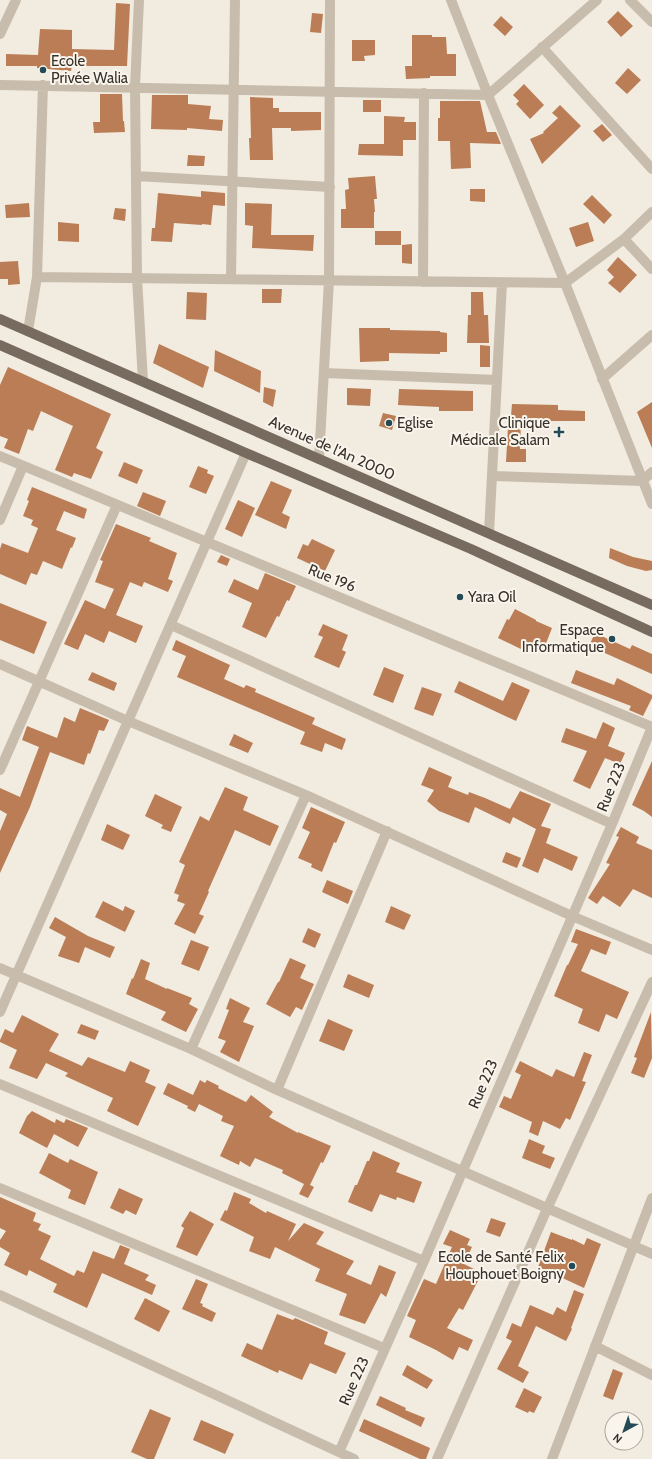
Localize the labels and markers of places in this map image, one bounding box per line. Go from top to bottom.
place label: Ecole Privée Walia [51,52,129,87]
marker: Ecole Privée Walia [38,65,48,75]
place label: Eglise [397,414,433,432]
place label: Clinique Médicale Salam [450,414,550,449]
marker: Eglise [384,418,394,428]
marker: Clinique Médicale Salam [553,426,565,438]
place label: Yara Oil [467,588,517,606]
marker: Yara Oil [455,592,465,602]
place label: Espace Informatique [522,621,604,656]
marker: Espace Informatique [607,634,617,644]
place label: Ecole de Santé Felix Houphouet Boigny [438,1248,564,1283]
marker: Ecole de Santé Felix Houphouet Boigny [567,1261,577,1271]

